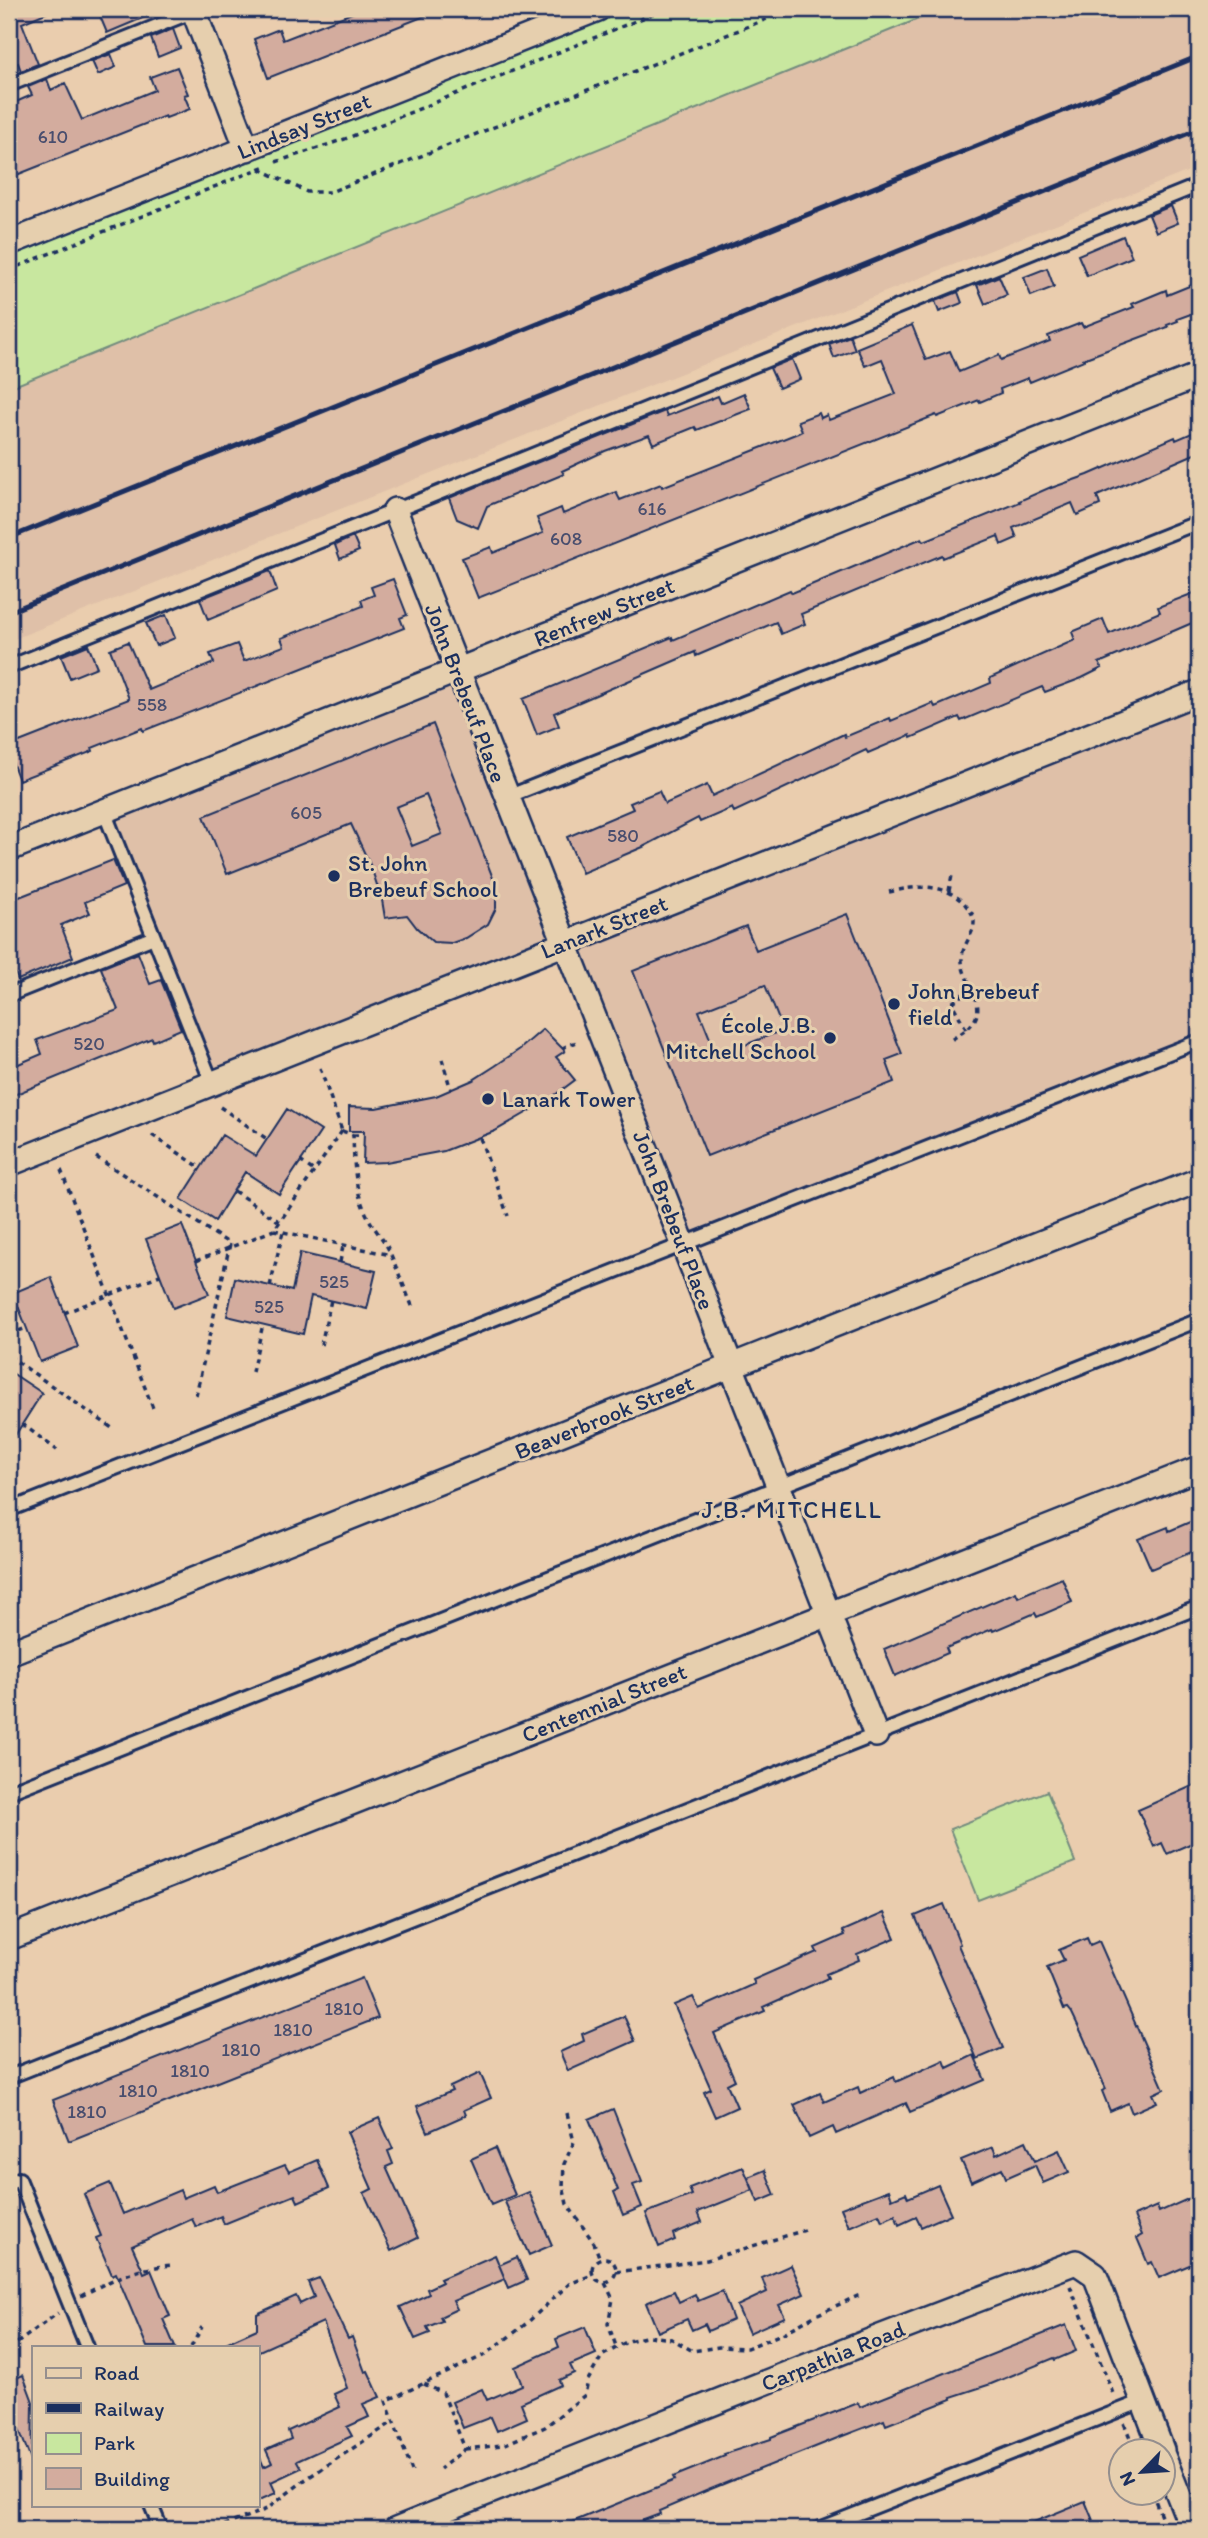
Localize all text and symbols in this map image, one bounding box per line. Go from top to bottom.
street label: Lindsay Street [233,86,375,166]
house number: 610 [38,125,68,148]
house number: 616 [638,497,666,520]
house number: 608 [550,527,582,550]
street label: Renfrew Street [530,571,678,653]
street label: John Brebeuf Place [419,600,513,786]
house number: 558 [137,693,167,716]
house number: 605 [290,801,322,824]
house number: 580 [607,824,639,847]
place label: St. John Brebeuf School [348,849,498,903]
marker: St. John Brebeuf School [326,868,342,884]
street label: Lanark Street [536,889,672,965]
place label: John Brebeuf field [908,977,1040,1031]
marker: John Brebeuf field [886,996,902,1012]
place label: École J.B. Mitchell School [666,1011,816,1065]
marker: École J.B. Mitchell School [822,1030,838,1046]
house number: 520 [73,1032,105,1055]
place label: Lanark Tower [502,1085,636,1113]
marker: Lanark Tower [480,1091,496,1107]
street label: John Brebeuf Place [627,1127,721,1313]
house number: 525 [319,1270,349,1293]
house number: 525 [254,1295,284,1318]
street label: Beaverbrook Street [510,1368,698,1466]
district label: J.B. MITCHELL [701,1495,883,1524]
street label: Centennial Street [518,1657,691,1749]
house number: 1810 [324,1997,364,2020]
house number: 1810 [273,2018,313,2041]
house number: 1810 [221,2038,261,2061]
house number: 1810 [170,2059,210,2082]
house number: 1810 [118,2079,158,2102]
house number: 1810 [67,2100,107,2123]
street label: Carpathia Road [757,2314,909,2398]
legend [32,2346,259,2506]
text: Road [94,2360,140,2385]
text: Railway [94,2396,164,2421]
text: Park [94,2430,136,2455]
north arrow [1106,2436,1176,2506]
text: Building [94,2466,170,2491]
text: N [1114,2468,1140,2490]

